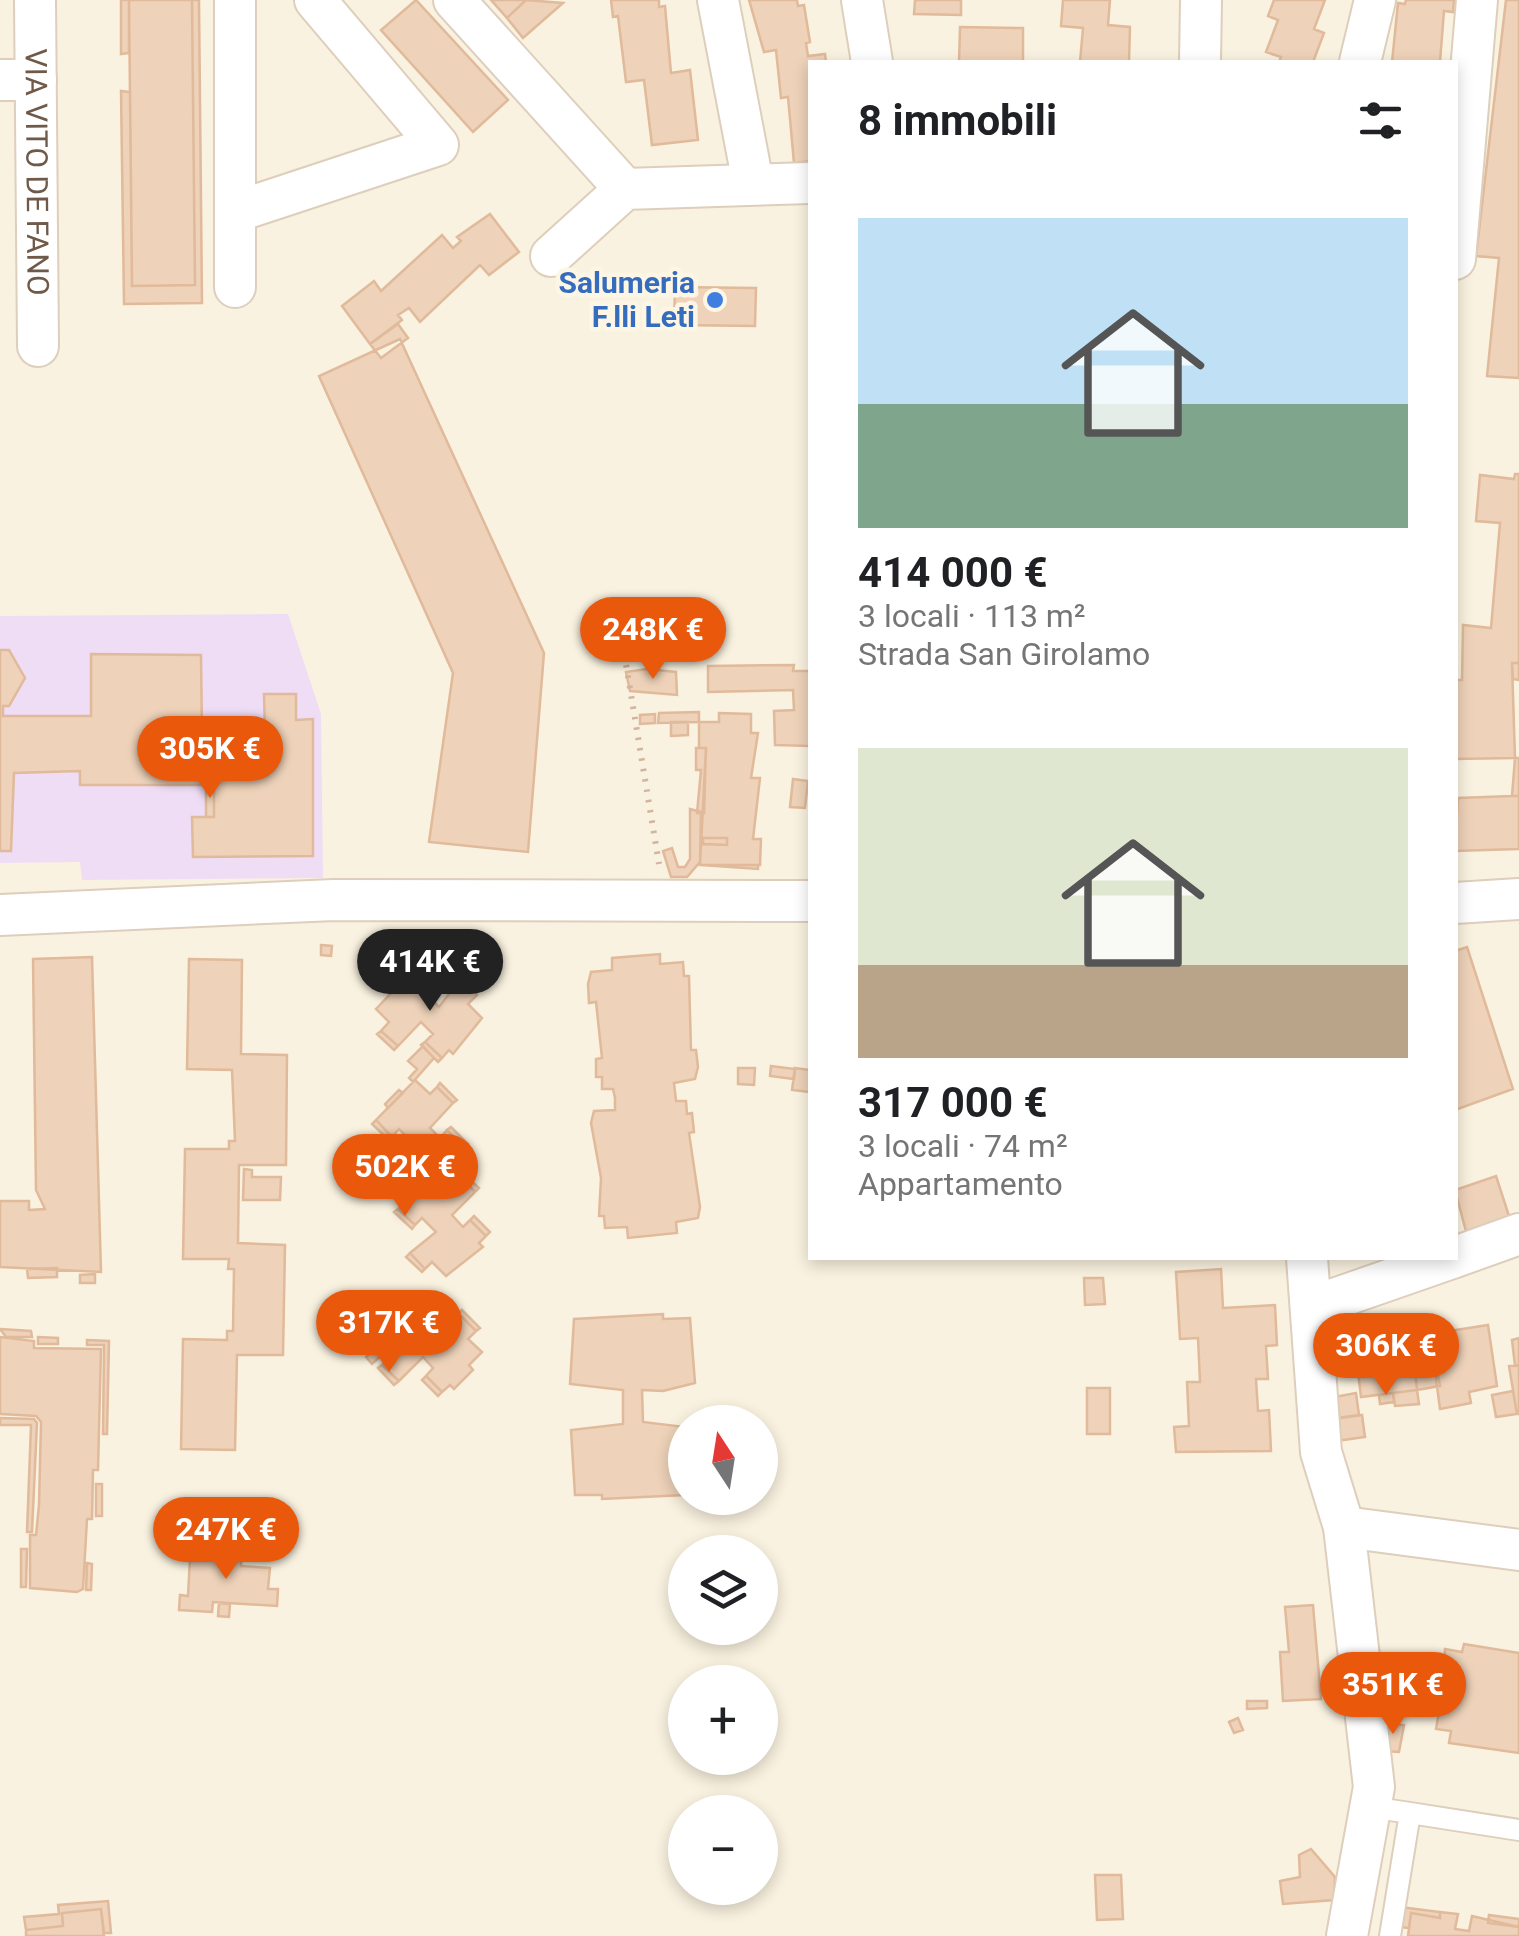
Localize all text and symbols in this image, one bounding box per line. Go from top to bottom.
street label: VIA VITO DE FANO [18,48,56,296]
icon: filters [1353,93,1408,148]
text: 8 immobili [858,96,1057,145]
place label: Salumeria F.lli Leti [559,265,695,334]
icon: home [1043,283,1223,463]
marker: Salumeria F.lli Leti [704,289,726,311]
text: 414 000 € [858,548,1048,597]
pin: 248K € [572,597,734,682]
text: 3 locali · 113 m² [858,597,1086,635]
text: 248K € [602,610,704,648]
text: Strada San Girolamo [858,635,1150,673]
pin: 305K € [129,716,291,801]
text: 305K € [159,729,261,767]
icon: home [1043,813,1223,993]
pin: 414K € [349,929,511,1014]
text: 414K € [379,942,481,980]
text: 317 000 € [858,1078,1048,1127]
text: 3 locali · 74 m² [858,1127,1068,1165]
pin: 502K € [324,1134,486,1219]
text: 502K € [354,1147,456,1185]
text: Appartamento [858,1165,1063,1203]
pin: 317K € [308,1290,470,1375]
text: 317K € [338,1303,440,1341]
pin: 306K € [1305,1313,1467,1398]
text: 306K € [1335,1326,1437,1364]
north arrow [668,1405,778,1515]
map controls [668,1405,778,1905]
pin: 247K € [145,1497,307,1582]
text: 247K € [175,1510,277,1548]
button: layers [668,1535,778,1645]
pin: 351K € [1312,1652,1474,1737]
button: + [668,1665,778,1775]
text: 351K € [1342,1665,1444,1703]
button: − [668,1795,778,1905]

